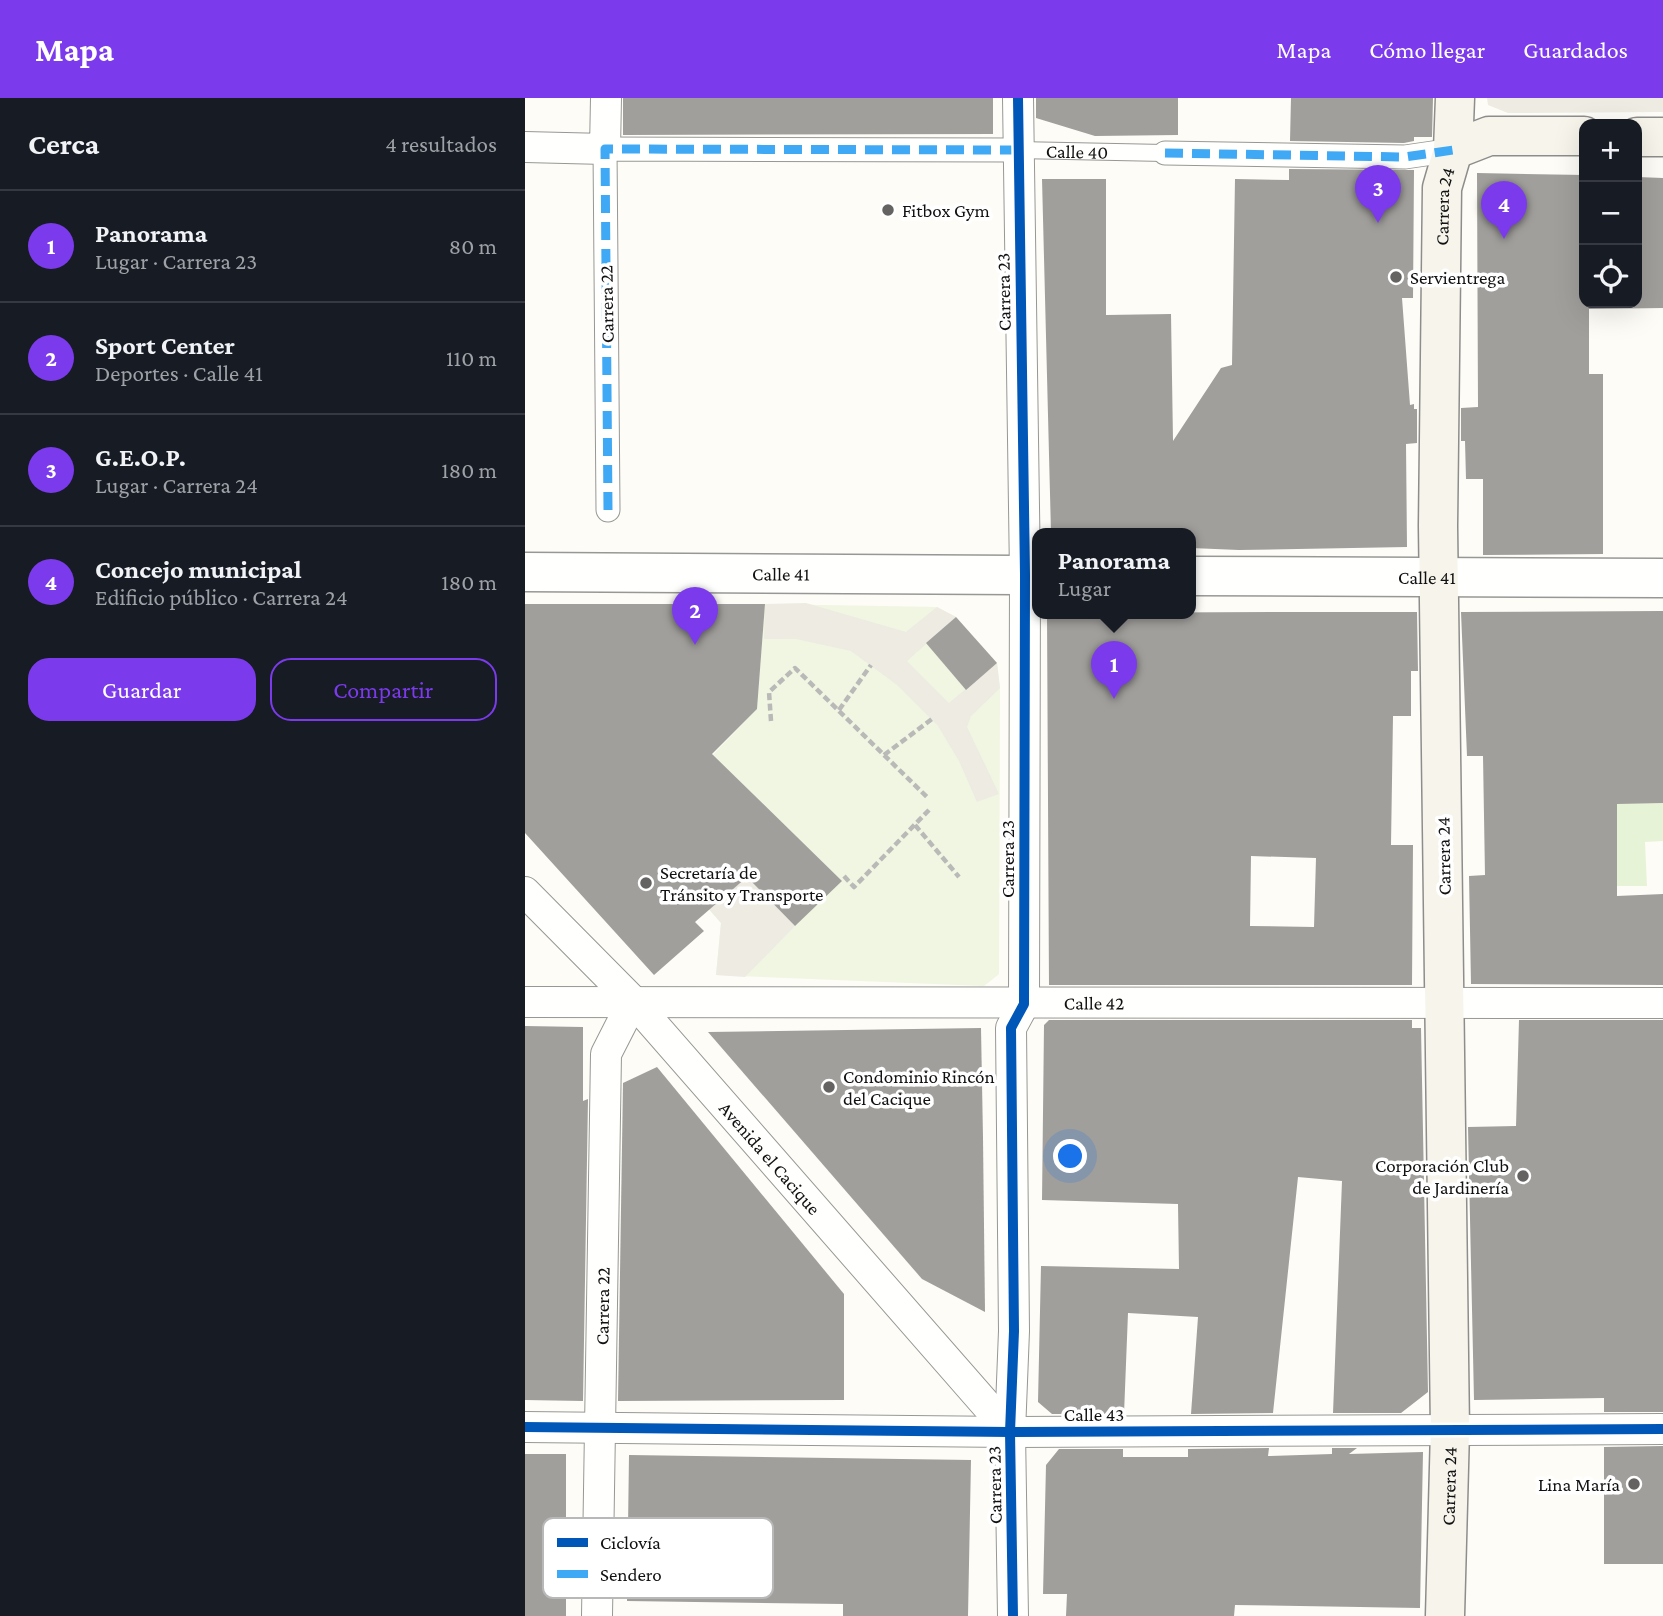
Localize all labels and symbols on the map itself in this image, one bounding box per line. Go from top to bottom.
street label: Calle 40 [1046,141,1108,163]
pin: 3 [1355,165,1401,223]
street label: Carrera 24 [1431,165,1458,246]
pin: 4 [1481,181,1527,239]
place label: Fitbox Gym [902,200,990,221]
marker: Fitbox Gym [880,202,896,218]
street label: Carrera 23 [992,253,1015,331]
street label: Carrera 22 [595,265,618,343]
place label: Servientrega [1410,267,1505,288]
marker: Servientrega [1388,269,1404,285]
street label: Calle 41 [752,563,810,585]
street label: Calle 41 [1398,567,1456,588]
pin: 2 [672,587,718,645]
pin: 1 [1091,641,1137,699]
street label: Carrera 24 [1432,816,1455,896]
street label: Carrera 23 [997,820,1018,898]
place label: Secretaría de Tránsito y Transporte [660,862,823,905]
marker: Secretaría de Tránsito y Transporte [638,875,654,891]
street label: Calle 42 [1064,992,1124,1014]
place label: Condominio Rincón del Cacique [843,1066,995,1109]
marker: Condominio Rincón del Cacique [821,1079,837,1095]
street label: Avenida el Cacique [715,1098,825,1219]
your location [1053,1139,1087,1173]
place label: Corporación Club de Jardinería [1375,1155,1509,1198]
marker: Corporación Club de Jardinería [1515,1168,1531,1184]
street label: Carrera 22 [591,1267,614,1345]
street label: Calle 43 [1064,1404,1124,1425]
street label: Carrera 23 [983,1446,1006,1524]
street label: Carrera 24 [1437,1446,1461,1526]
place label: Lina María [1538,1474,1620,1495]
marker: Lina María [1626,1476,1642,1492]
legend [543,1518,773,1598]
text: Ciclovía [600,1532,661,1553]
text: Sendero [600,1564,662,1585]

